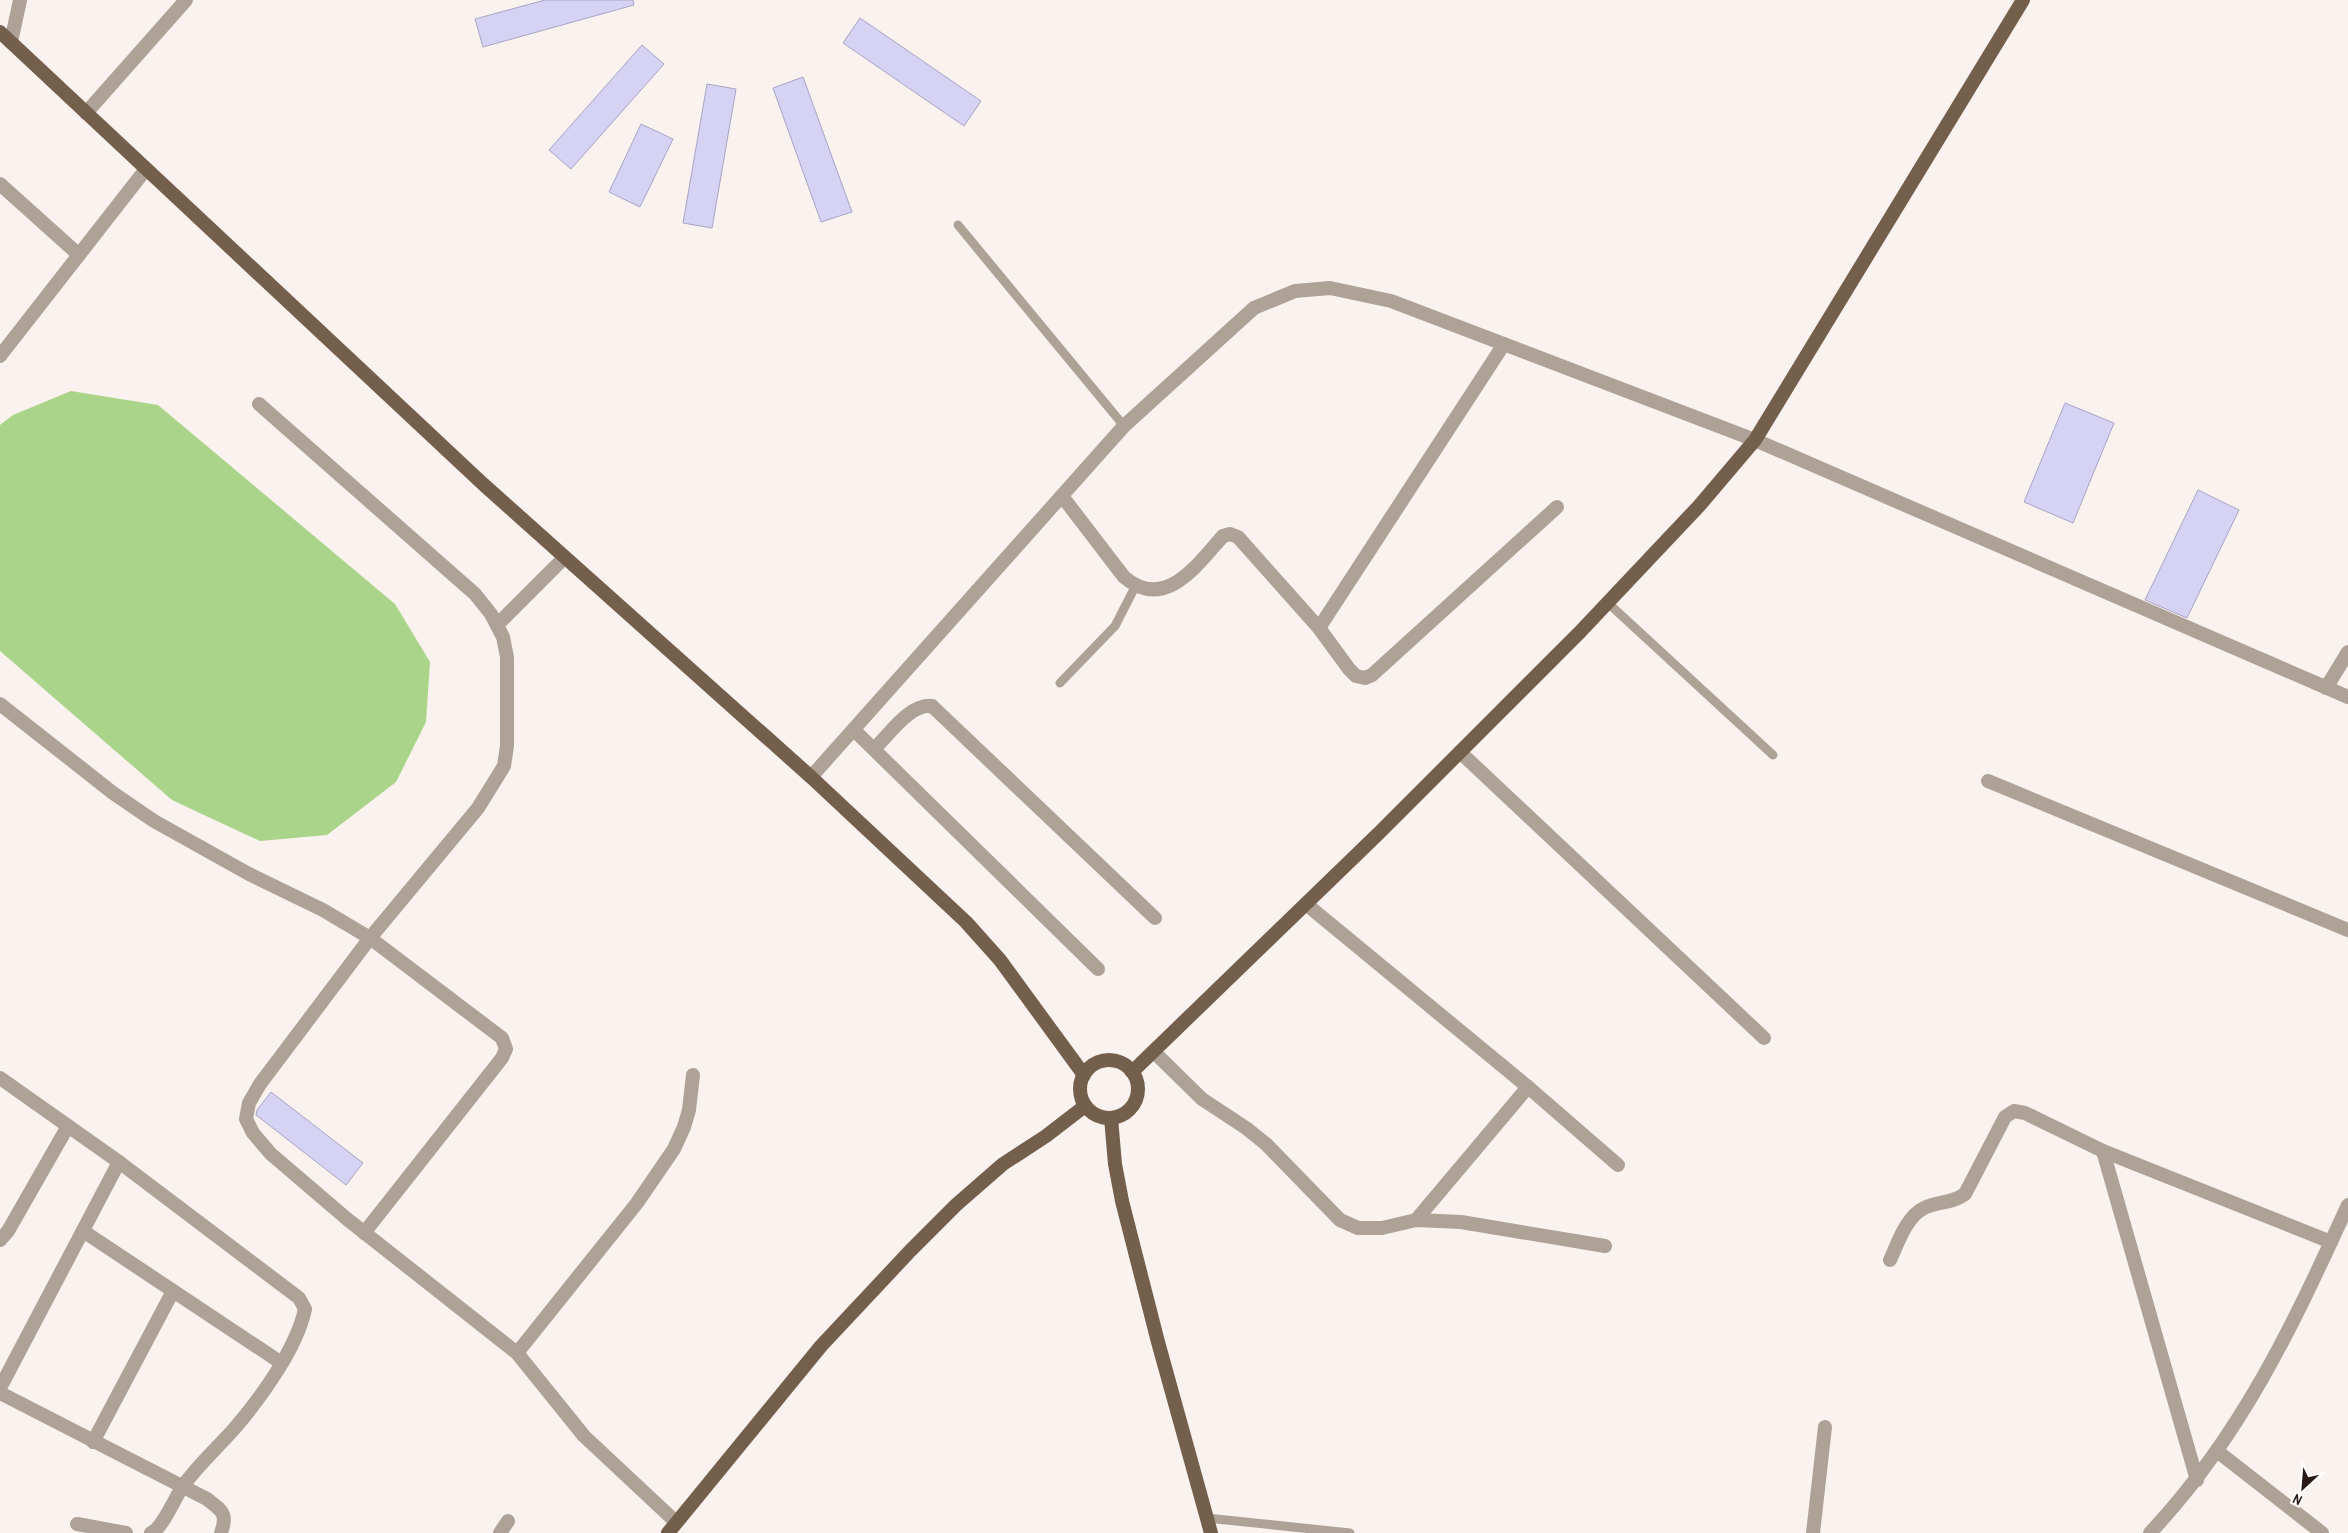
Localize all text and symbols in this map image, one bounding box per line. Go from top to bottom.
north arrow [2278,1463,2328,1513]
text: N [2290,1490,2305,1510]

